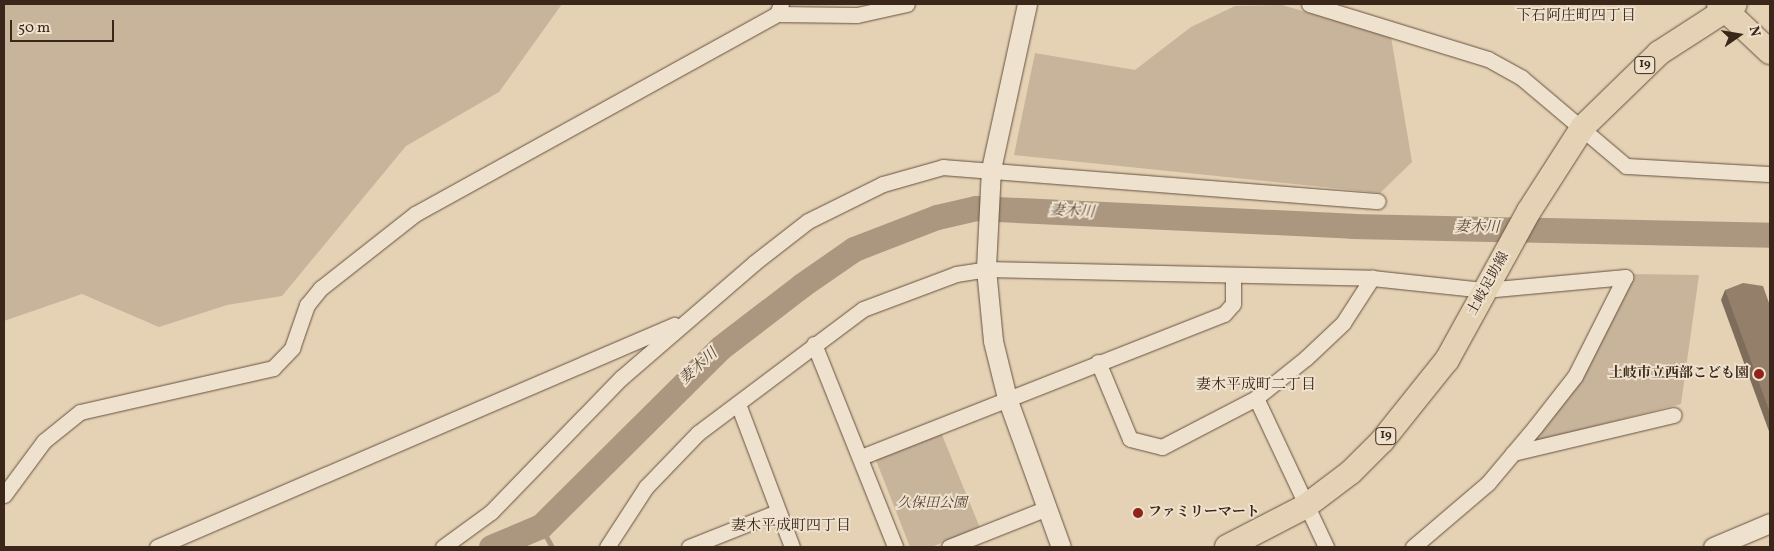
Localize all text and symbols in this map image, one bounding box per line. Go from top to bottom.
district label: 下石阿庄町四丁目 [1516,8,1636,26]
scale bar [12,10,116,42]
north arrow [1714,10,1764,60]
text: 50 m [18,18,50,39]
text: N [1744,24,1765,39]
road number: 19 [1634,56,1656,74]
water label: 妻木川 [1049,202,1095,222]
water label: 妻木川 [1454,219,1500,237]
street label: 土岐足助線 [1465,249,1513,319]
water label: 妻木川 [676,345,722,389]
place label: 土岐市立西部こども園 [1609,366,1749,382]
marker: 土岐市立西部こども園 [1753,368,1765,380]
district label: 妻木平成町二丁目 [1196,377,1316,395]
road number: 19 [1375,426,1397,446]
park label: 久保田公園 [897,496,967,512]
place label: ファミリーマート [1148,505,1260,521]
marker: ファミリーマート [1132,507,1144,519]
district label: 妻木平成町四丁目 [731,518,851,536]

